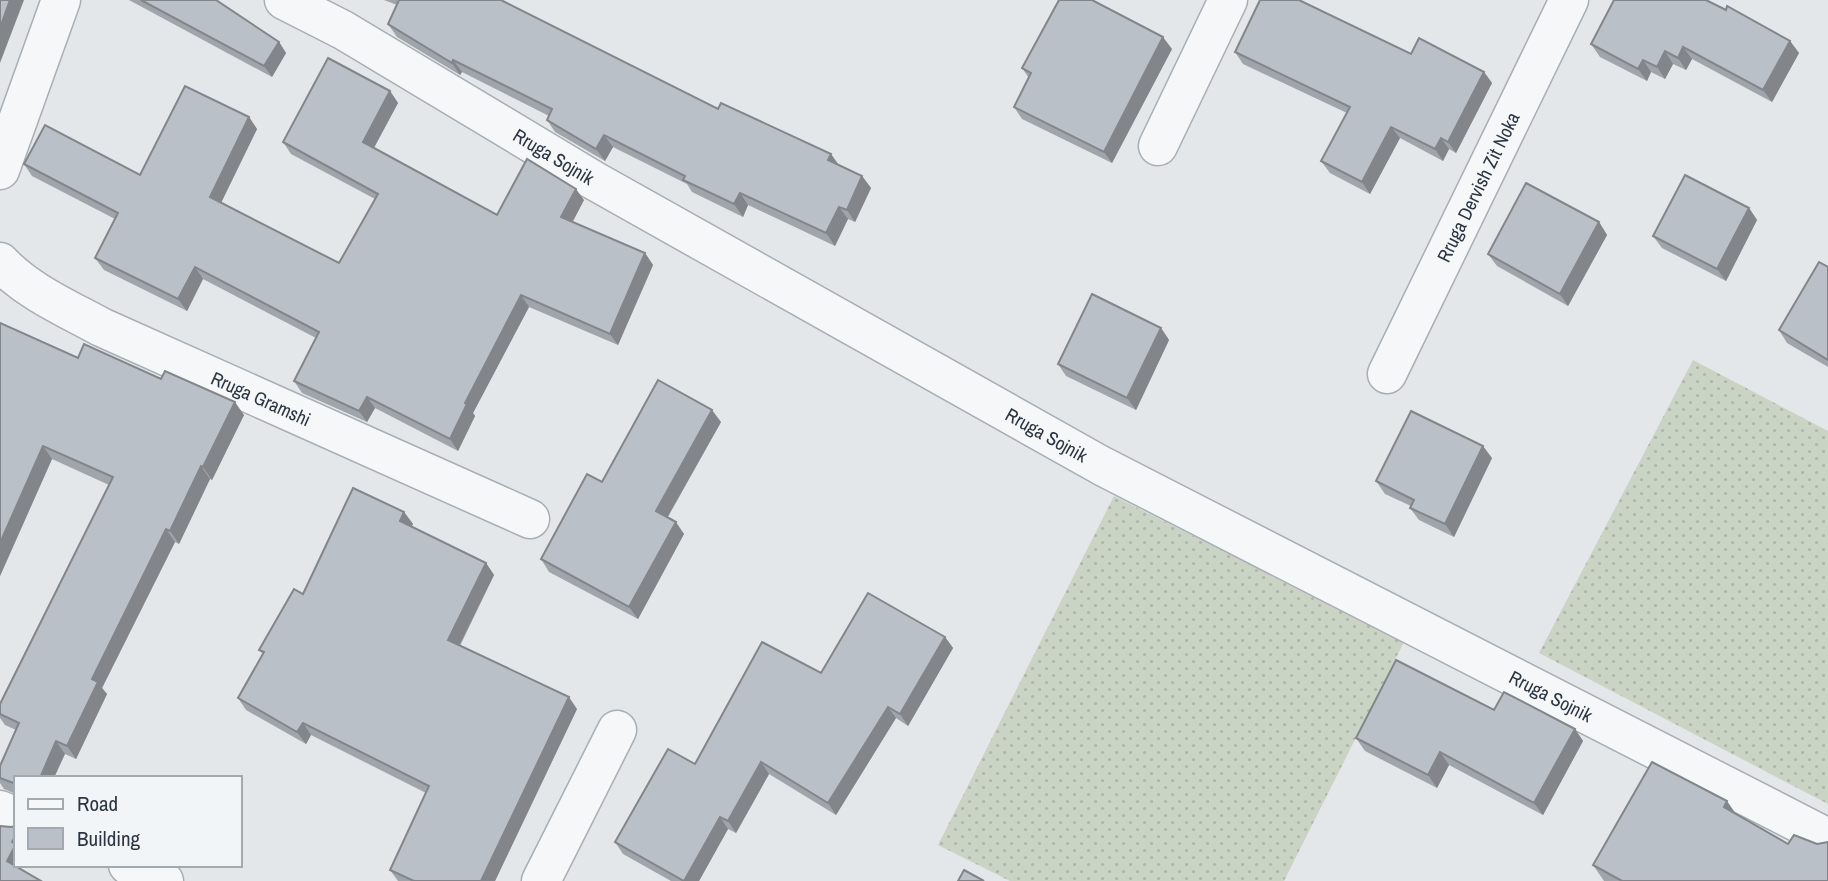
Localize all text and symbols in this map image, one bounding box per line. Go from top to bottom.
street label: Rruga Dervish Zit Noka [1430,107,1526,266]
street label: Rruga Sojnik [508,122,599,191]
street label: Rruga Gramshi [207,365,315,432]
street label: Rruga Sojnik [1001,401,1092,468]
street label: Rruga Sojnik [1505,664,1597,728]
legend [14,776,242,867]
text: Road [77,789,118,818]
text: Building [77,824,141,853]

